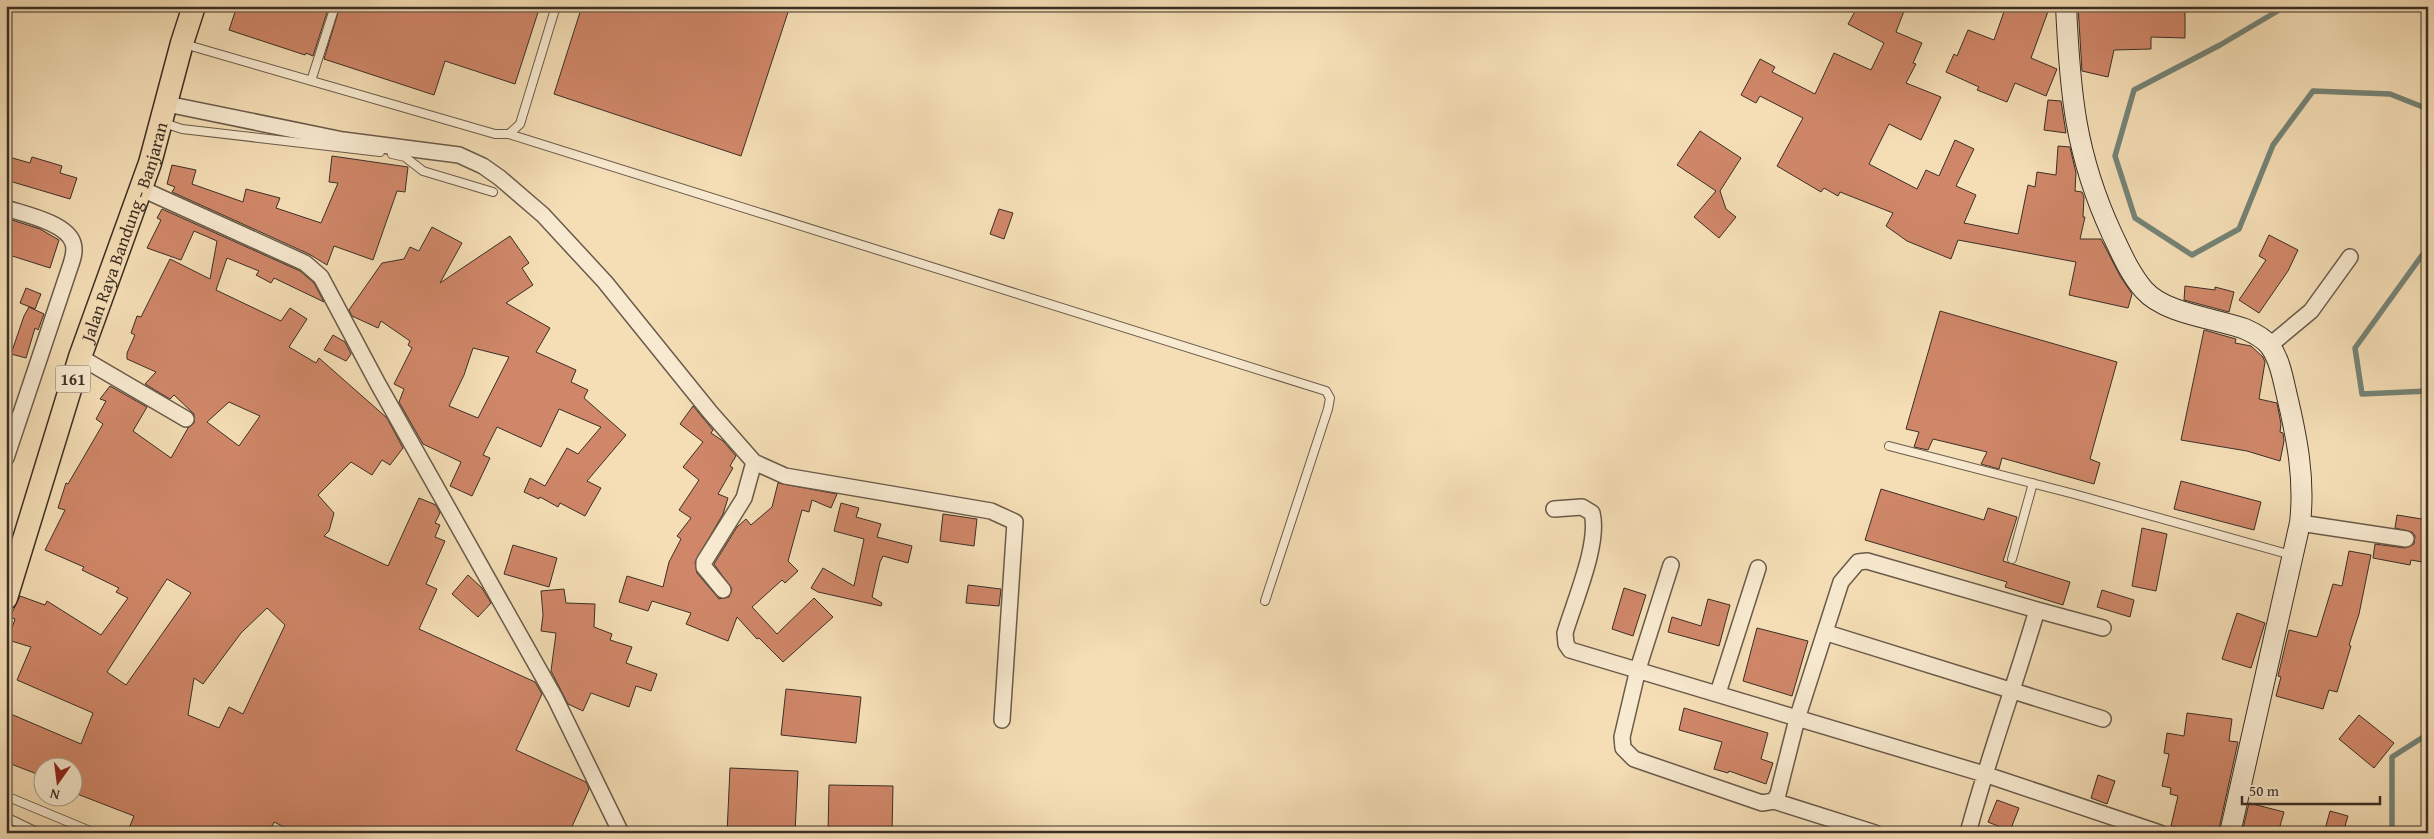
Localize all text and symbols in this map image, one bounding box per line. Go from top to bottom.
street label: Jalan Raya Bandung - Banjaran [72,119,174,347]
road number: 161 [56,366,90,392]
north arrow [32,756,82,806]
scale bar [2242,774,2379,806]
text: 50 m [2249,780,2280,801]
text: N [47,784,62,805]

